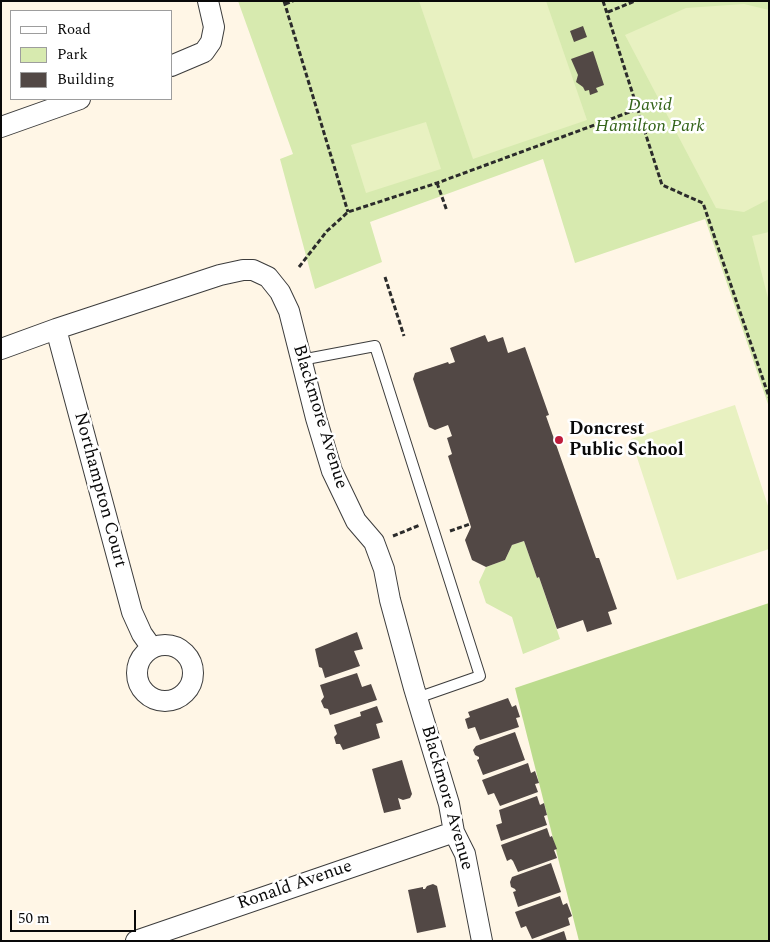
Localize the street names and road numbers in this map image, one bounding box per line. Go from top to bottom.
street label: Blackmore Avenue [287,342,351,492]
street label: Northampton Court [68,410,130,570]
street label: Blackmore Avenue [415,723,477,873]
street label: Ronald Avenue [235,856,355,916]

